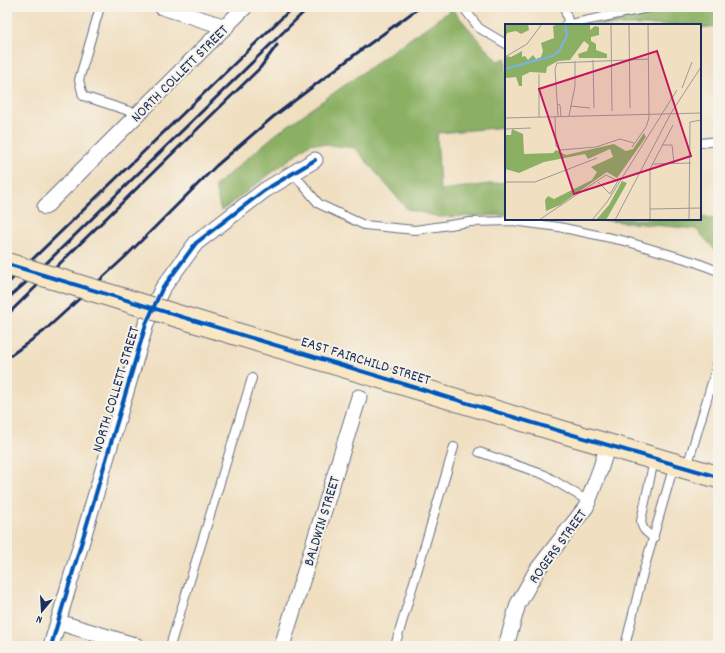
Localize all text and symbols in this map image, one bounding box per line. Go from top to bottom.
street label: NORTH COLLETT STREET [126,20,234,128]
inset map [505,24,701,220]
street label: NORTH COLLETT STREET [87,324,147,455]
street label: EAST FAIRCHILD STREET [298,332,433,392]
street label: BALDWIN STREET [299,474,347,569]
street label: ROGERS STREET [524,505,593,589]
north arrow [22,591,62,631]
text: N [34,610,45,627]

